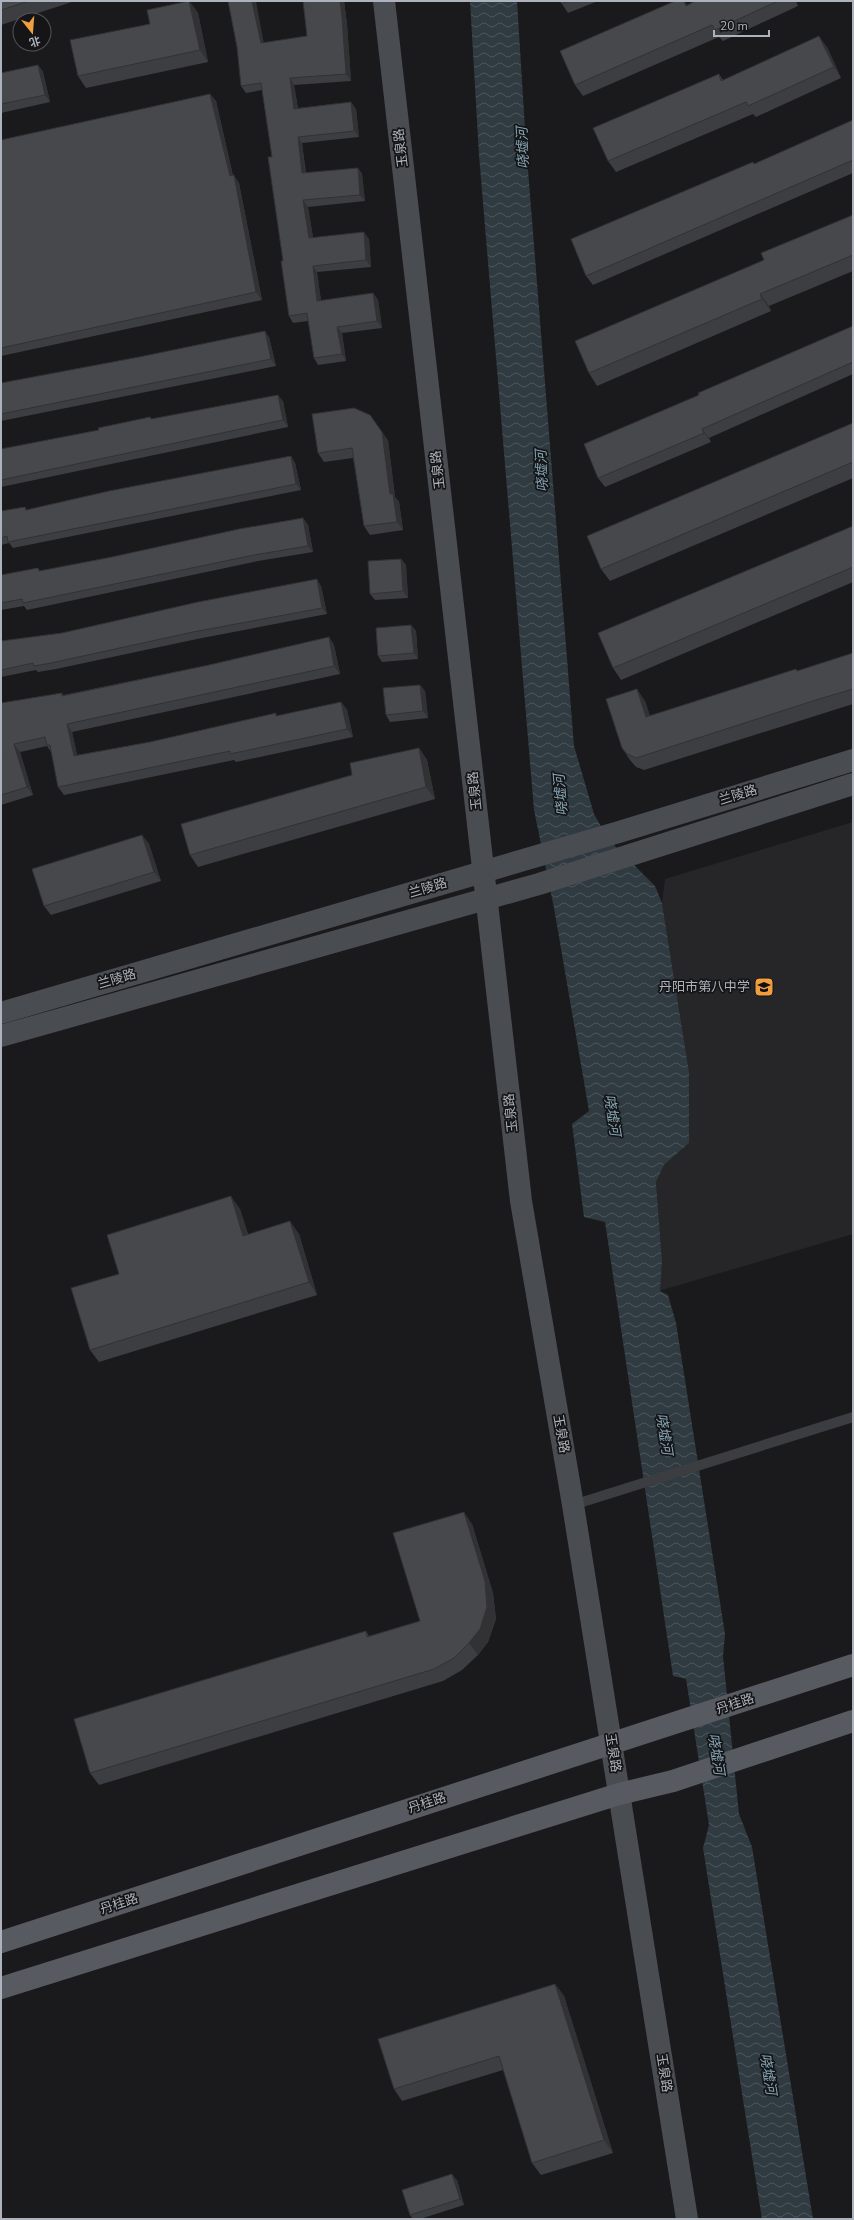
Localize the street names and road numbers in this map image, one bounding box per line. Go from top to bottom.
street label: 玉泉路 [390,128,412,168]
street label: 玉泉路 [427,450,449,490]
street label: 玉泉路 [464,771,486,811]
street label: 兰陵路 [717,781,759,809]
street label: 兰陵路 [407,874,449,902]
street label: 兰陵路 [96,965,138,993]
street label: 玉泉路 [500,1093,522,1133]
street label: 玉泉路 [549,1413,573,1455]
street label: 丹桂路 [714,1689,756,1719]
street label: 玉泉路 [601,1732,625,1774]
street label: 丹桂路 [406,1788,448,1818]
street label: 丹桂路 [98,1889,140,1919]
street label: 玉泉路 [652,2052,676,2094]

